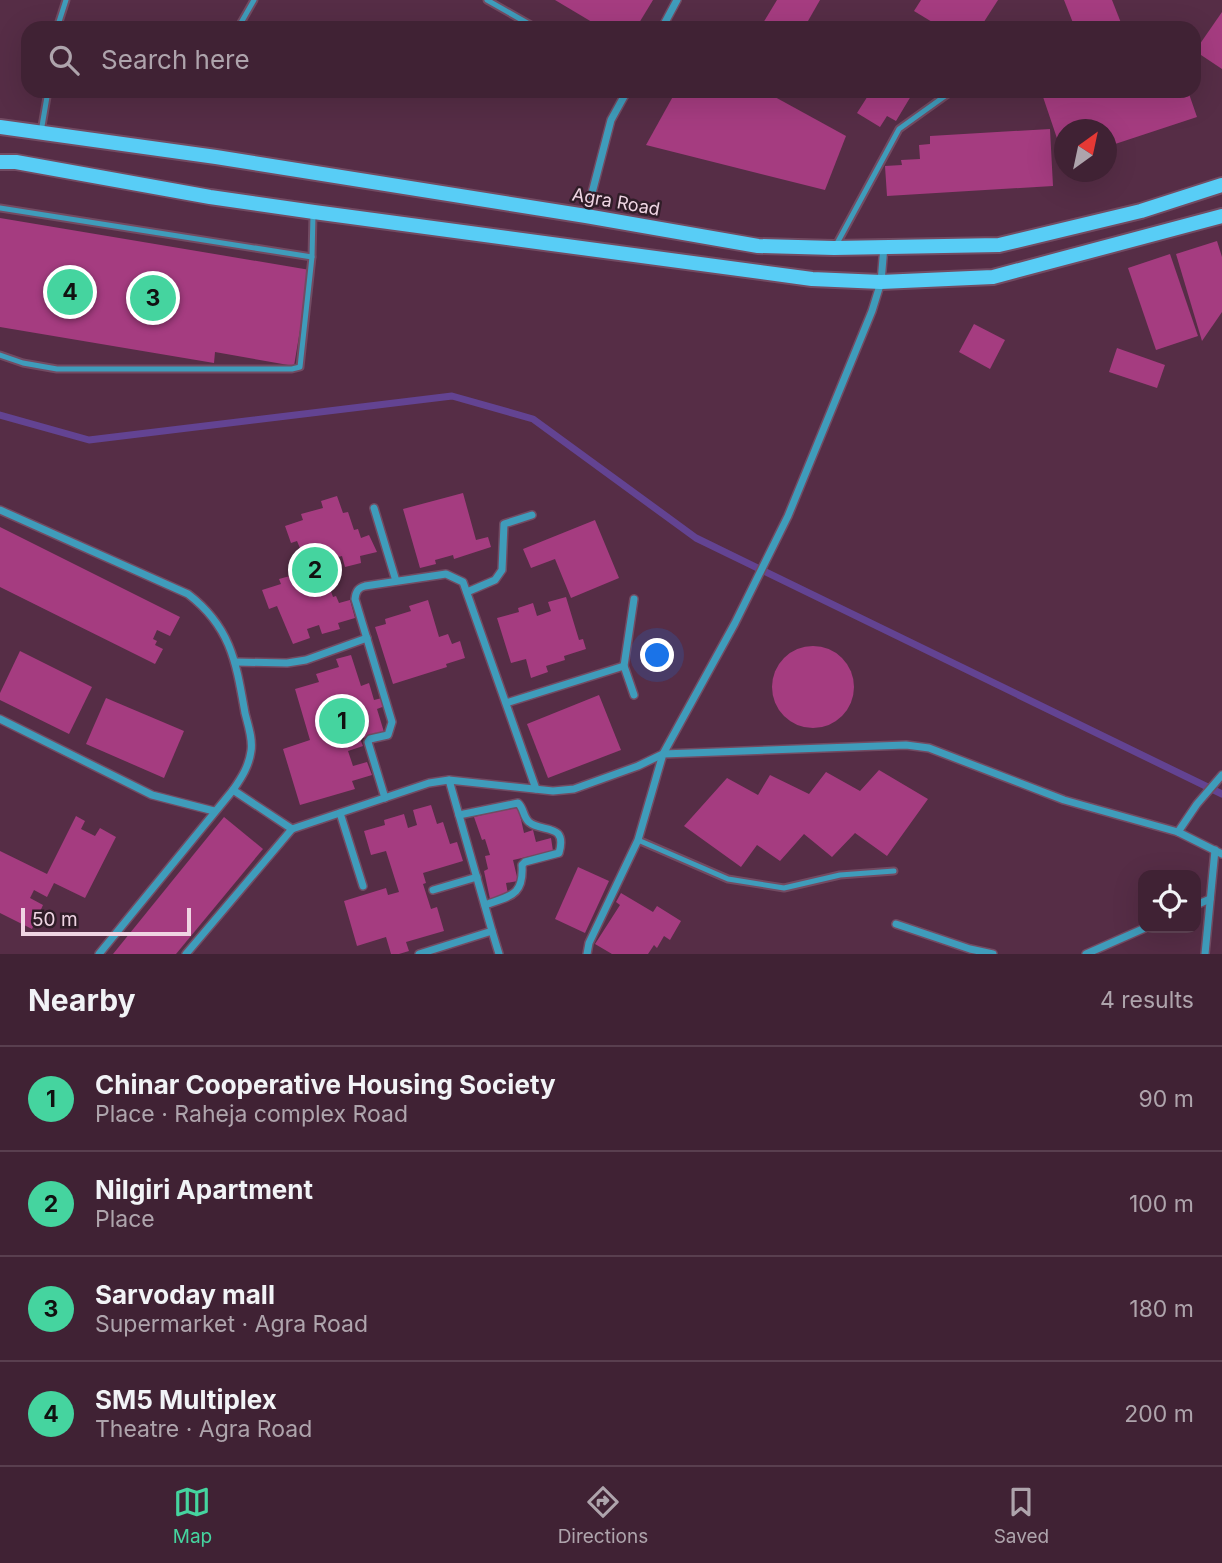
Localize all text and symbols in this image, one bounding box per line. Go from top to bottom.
search box [21,21,1201,98]
icon: search [45,41,83,79]
text: Search here [101,44,250,75]
north arrow [1054,119,1117,182]
street label: Agra Road [571,183,662,220]
pin: 4 [47,266,93,318]
pin: 3 [130,272,176,324]
pin: 2 [292,544,338,596]
your location [640,638,674,672]
pin: 1 [319,695,365,747]
map controls [1138,870,1201,933]
button: locate [1138,870,1201,933]
scale bar [21,905,191,937]
text: 50 m [32,908,78,931]
text: Nearby [28,982,136,1018]
text: 4 results [1100,986,1194,1014]
text: Chinar Cooperative Housing Society [95,1069,556,1100]
text: 1 [46,1085,56,1113]
text: 90 m [1139,1085,1194,1113]
text: Place · Raheja complex Road [95,1100,408,1128]
text: Nilgiri Apartment [95,1174,313,1205]
text: 2 [44,1190,58,1218]
text: 100 m [1129,1190,1194,1218]
text: Place [95,1205,155,1233]
text: Sarvoday mall [95,1279,275,1310]
text: 3 [44,1295,58,1323]
text: 180 m [1129,1295,1194,1323]
text: Supermarket · Agra Road [95,1310,368,1338]
text: SM5 Multiplex [95,1384,277,1415]
text: 4 [43,1400,59,1428]
text: 200 m [1124,1400,1194,1428]
text: Theatre · Agra Road [95,1415,312,1443]
tab: Map [173,1483,212,1548]
tab: Directions [558,1483,648,1548]
tab: Saved [994,1483,1049,1548]

